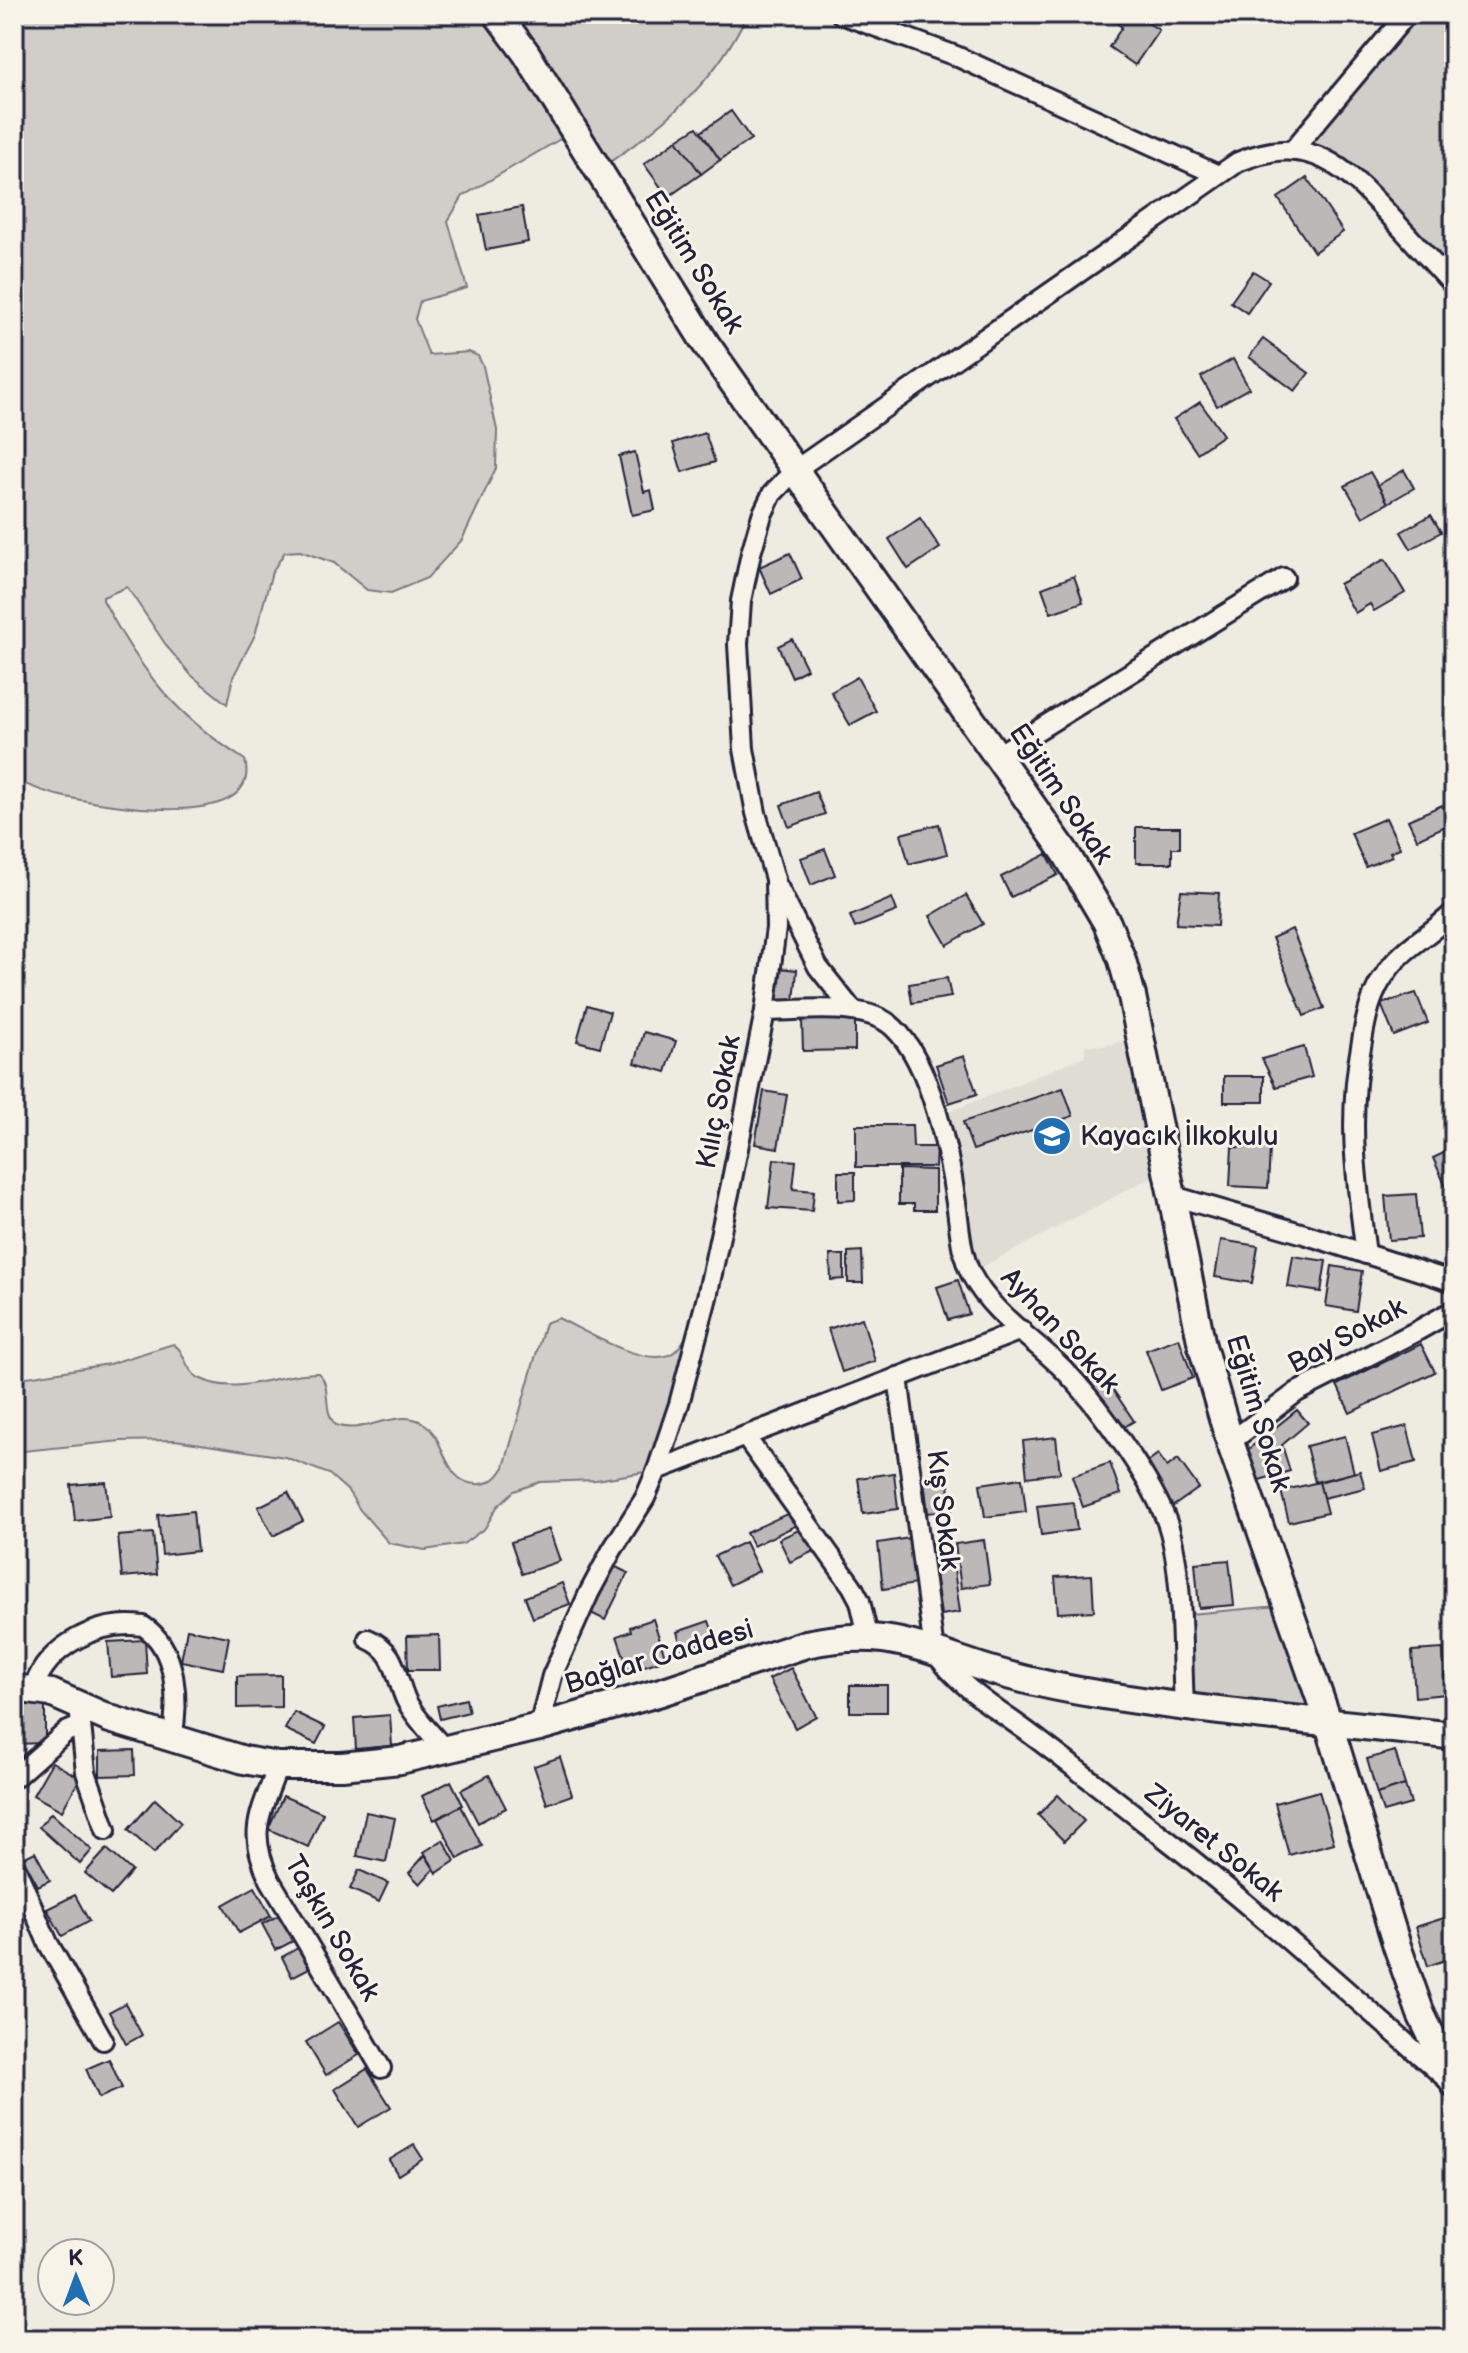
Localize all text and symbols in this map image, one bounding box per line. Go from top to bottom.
street label: Eğitim Sokak [637,185,751,340]
street label: Eğitim Sokak [1002,718,1120,871]
street label: Kılıç Sokak [690,1032,748,1171]
school or university icon: Kayacık İlkokulu [1031,1115,1073,1157]
place label: Kayacık İlkokulu [1080,1119,1279,1153]
street label: Ayhan Sokak [994,1262,1127,1401]
street label: Bay Sokak [1283,1291,1412,1381]
street label: Eğitim Sokak [1219,1331,1298,1496]
street label: Kış Sokak [919,1448,967,1572]
street label: Bağlar Caddesi [561,1613,757,1701]
street label: Ziyaret Sokak [1137,1776,1290,1909]
street label: Taşkın Sokak [277,1849,387,2007]
north arrow [36,2237,116,2317]
text: K [68,2245,83,2272]

